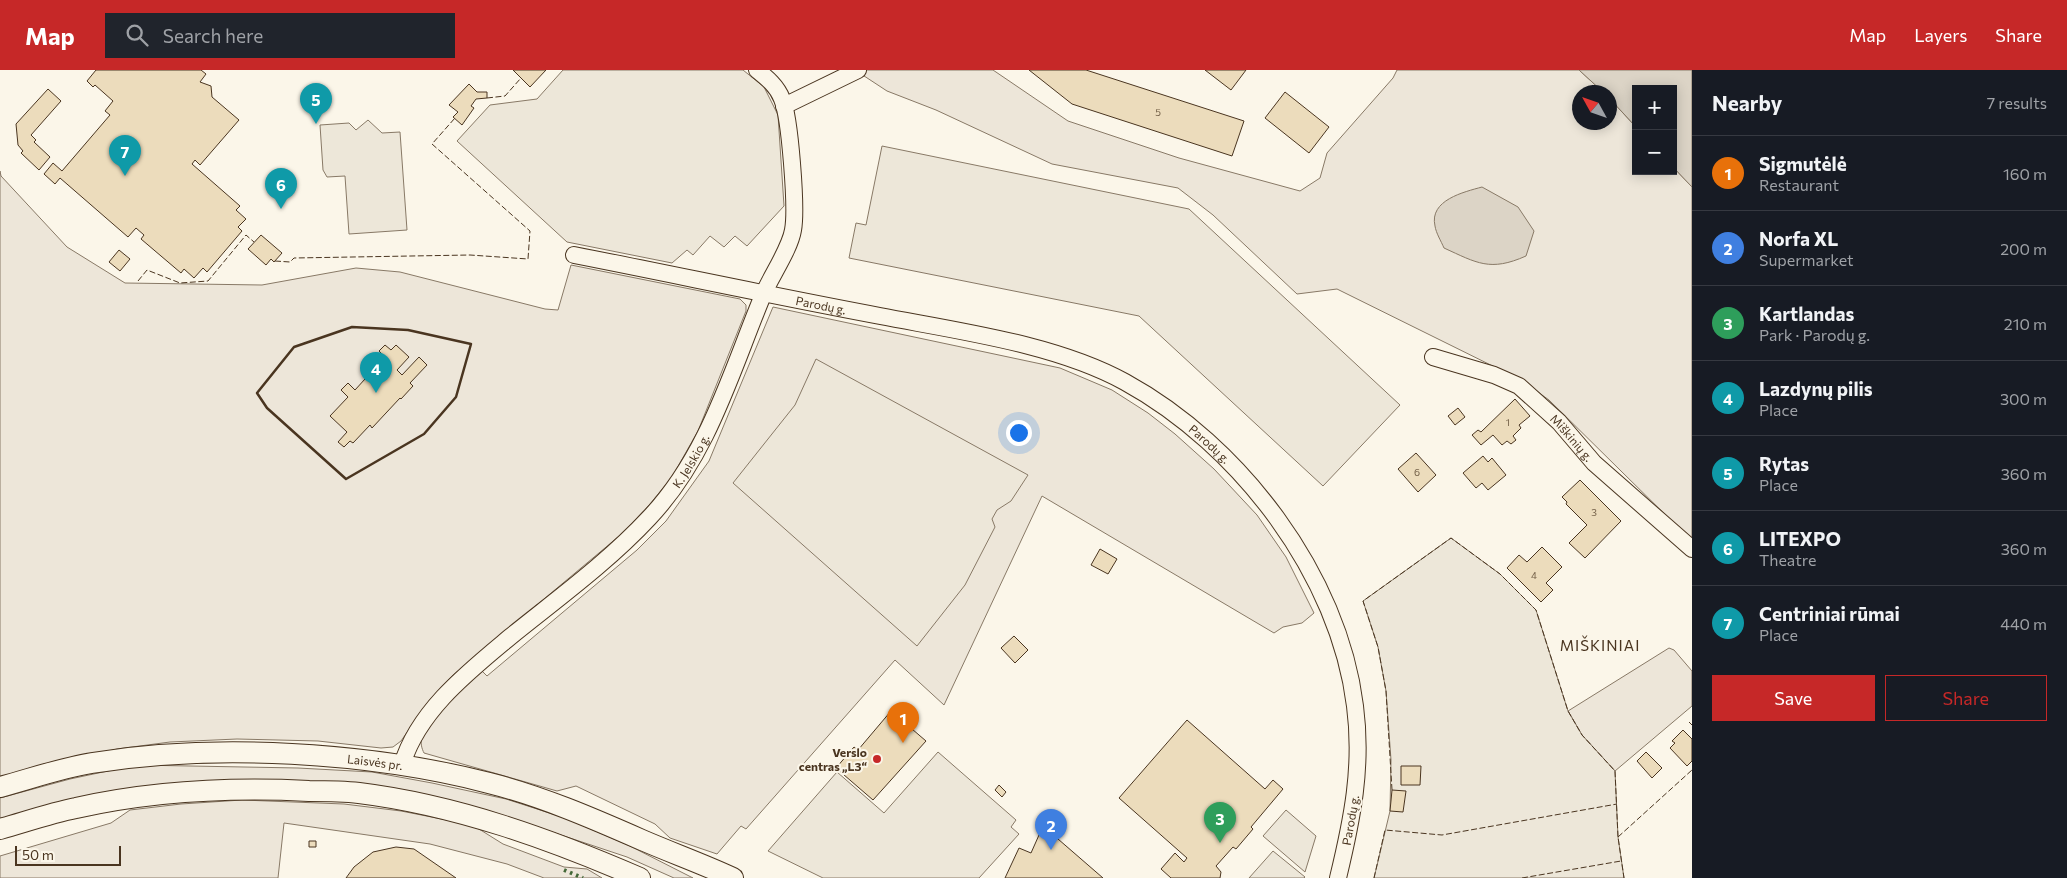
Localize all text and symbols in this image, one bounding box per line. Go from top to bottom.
search box [105,13,455,58]
text: Map [25,21,75,50]
icon: search [123,21,151,49]
text: Search here [163,24,263,47]
text: Map [1849,24,1886,46]
text: Layers [1914,24,1967,46]
text: Share [1995,24,2042,46]
pin: 5 [300,83,332,124]
north arrow [1572,85,1617,130]
map controls [1632,85,1677,175]
button: + [1632,85,1677,130]
text: Nearby [1712,90,1782,115]
text: 7 results [1987,93,2047,112]
house number: 5 [1155,106,1161,118]
button: − [1632,130,1677,175]
pin: 7 [109,135,141,176]
text: Sigmutėlė [1759,152,1847,175]
text: 1 [1724,164,1732,183]
text: 160 m [2003,164,2047,183]
pin: 6 [265,168,297,209]
text: Restaurant [1759,175,1839,194]
text: Norfa XL [1759,227,1838,250]
text: 2 [1723,239,1733,258]
text: 200 m [2000,239,2047,258]
text: Supermarket [1759,250,1854,269]
street label: Parodų g. [795,293,848,316]
text: Kartlandas [1759,302,1854,325]
text: 3 [1723,314,1733,333]
text: 210 m [2004,314,2047,333]
text: Park · Parodų g. [1759,325,1870,344]
pin: 4 [360,352,392,393]
text: Lazdynų pilis [1759,377,1873,400]
text: 4 [1723,389,1733,408]
text: 300 m [2000,389,2047,408]
text: Place [1759,400,1798,419]
street label: Miškinių g. [1548,411,1596,464]
house number: 1 [1506,416,1510,428]
your location [1006,420,1032,446]
street label: Parodų g. [1186,421,1234,466]
street label: K. Jelskio g. [669,432,712,490]
text: Rytas [1759,452,1809,475]
text: 5 [1723,464,1733,483]
text: 360 m [2001,464,2047,483]
house number: 6 [1414,466,1420,478]
text: Place [1759,475,1798,494]
house number: 3 [1591,506,1597,518]
text: LITEXPO [1759,527,1841,550]
text: 6 [1723,539,1733,558]
text: 360 m [2001,539,2047,558]
text: Theatre [1759,550,1816,569]
house number: 4 [1531,569,1537,581]
text: Centriniai rūmai [1759,602,1900,625]
text: 7 [1724,614,1732,633]
text: 440 m [2000,614,2047,633]
text: Place [1759,625,1798,644]
district label: MIŠKINIAI [1560,635,1640,654]
button: Save [1712,675,1875,721]
button: Share [1885,675,2047,721]
pin: 1 [887,702,919,743]
place label: Verslo centras „L3“ [799,745,867,773]
street label: Laisvės pr. [347,751,404,772]
marker: Verslo centras „L3“ [871,753,883,765]
street label: Parodų g. [1339,794,1361,846]
pin: 3 [1204,802,1236,843]
pin: 2 [1035,809,1067,850]
scale bar [15,843,121,866]
text: 50 m [22,846,54,863]

